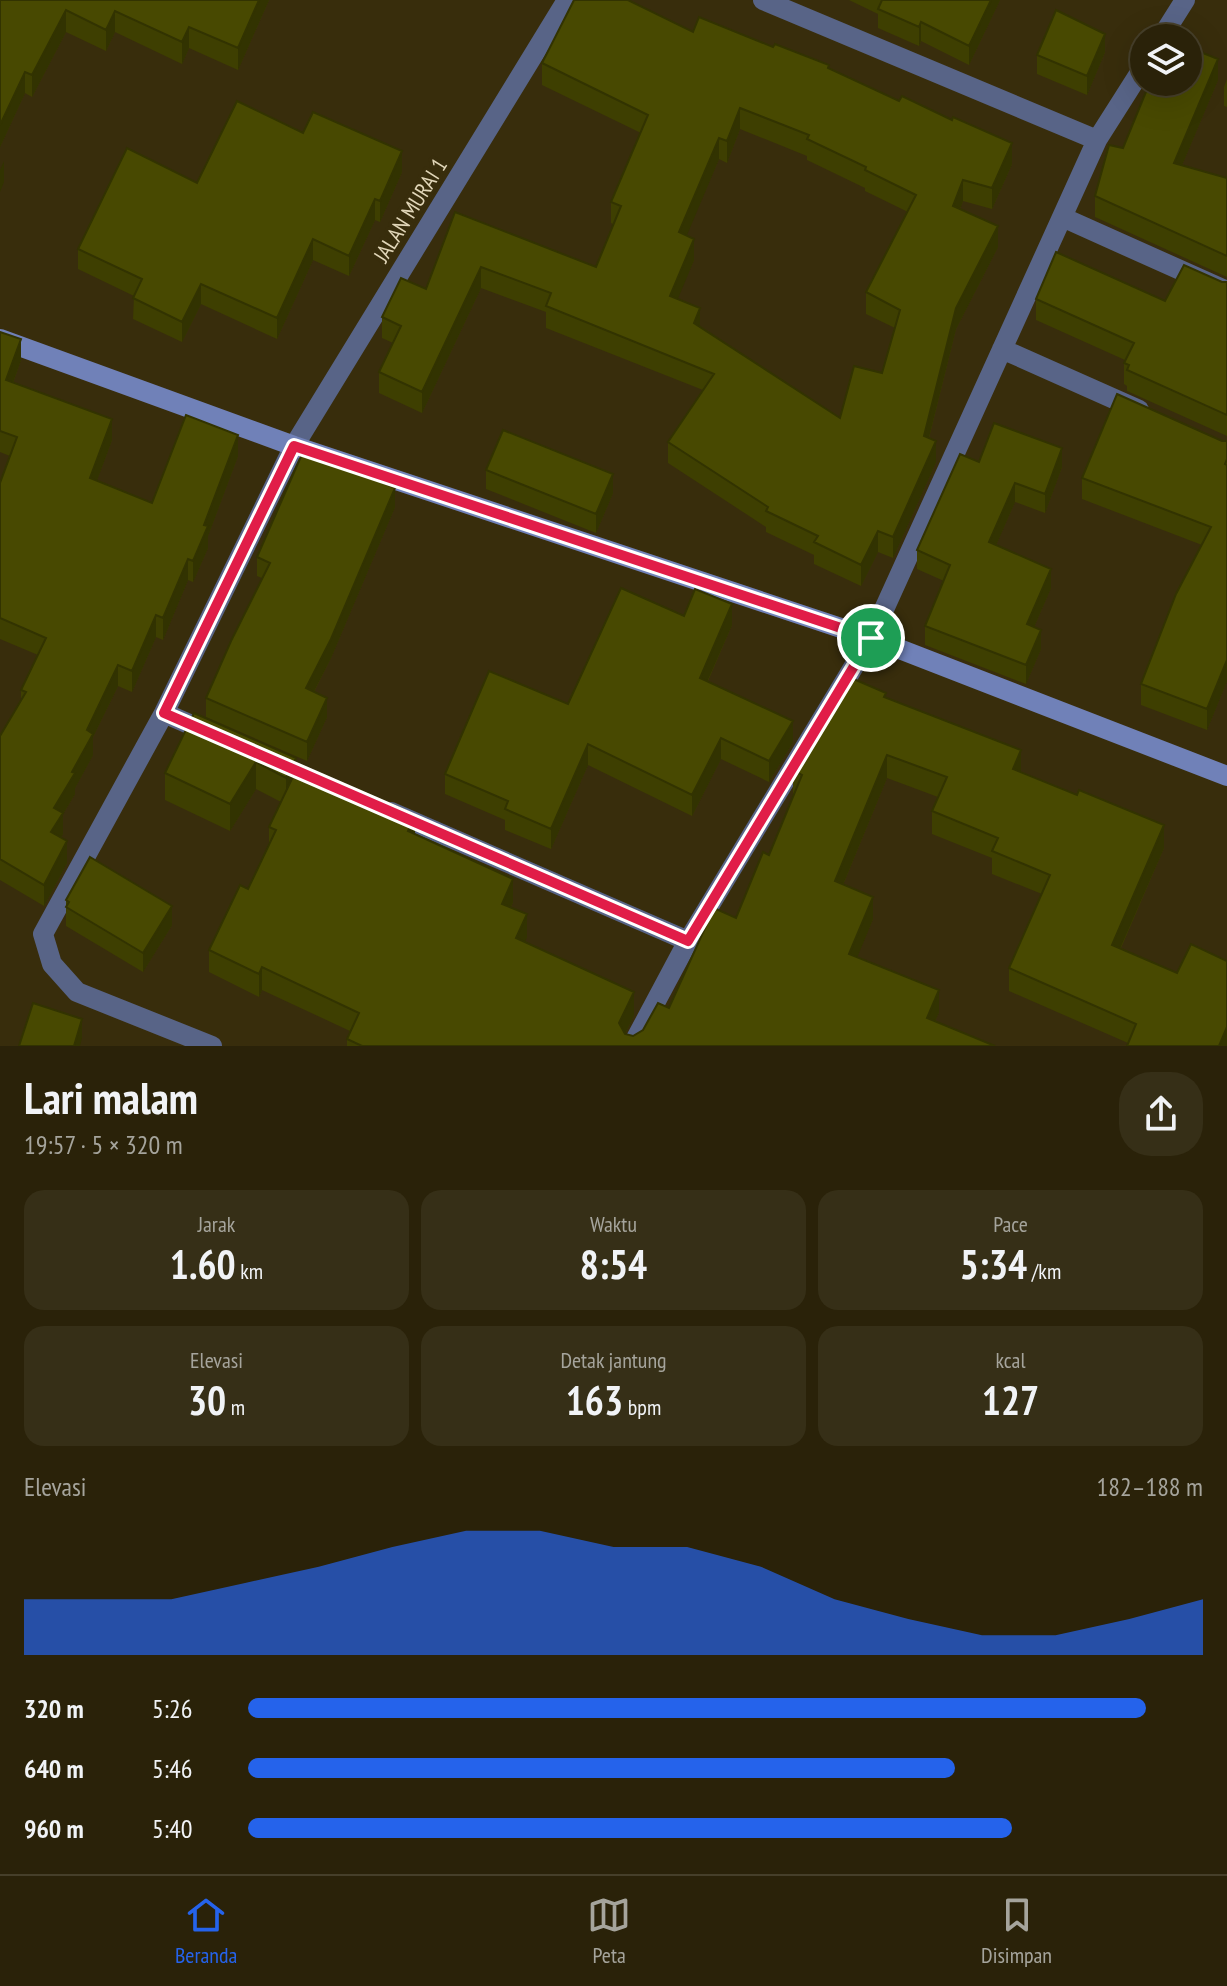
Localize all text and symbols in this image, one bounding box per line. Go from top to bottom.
map controls [1130,24,1202,96]
button: layers [1130,24,1202,96]
street label: JALAN MURAI 1 [366,153,453,268]
pin [837,604,905,672]
icon: arrive [849,616,893,660]
text: Lari malam [24,1069,198,1126]
button: share [1119,1072,1203,1156]
text: 19:57 · 5 × 320 m [24,1128,183,1161]
text: Jarak [198,1210,235,1238]
text: Waktu [590,1210,637,1238]
text: Pace [993,1210,1028,1238]
text: 1.60 [170,1238,236,1290]
text: 8:54 [580,1238,647,1290]
text: 5:34 [960,1238,1027,1290]
text: km [236,1257,263,1285]
text: /km [1027,1257,1061,1285]
text: Elevasi [190,1346,243,1374]
text: Detak jantung [560,1346,667,1374]
text: kcal [995,1346,1026,1374]
text: 30 [188,1374,226,1426]
text: 163 [566,1374,623,1426]
text: 127 [982,1374,1039,1426]
text: m [226,1393,245,1421]
text: bpm [623,1393,661,1421]
text: Elevasi [24,1470,86,1503]
text: 182–188 m [1097,1470,1203,1503]
text: 320 m [24,1692,84,1725]
text: 5:26 [152,1692,192,1725]
text: 640 m [24,1752,84,1785]
text: 5:46 [152,1752,192,1785]
text: 960 m [24,1812,84,1845]
text: 5:40 [152,1812,192,1845]
tab: Beranda [175,1893,237,1969]
tab: Peta [587,1893,631,1969]
tab: Disimpan [981,1893,1052,1969]

